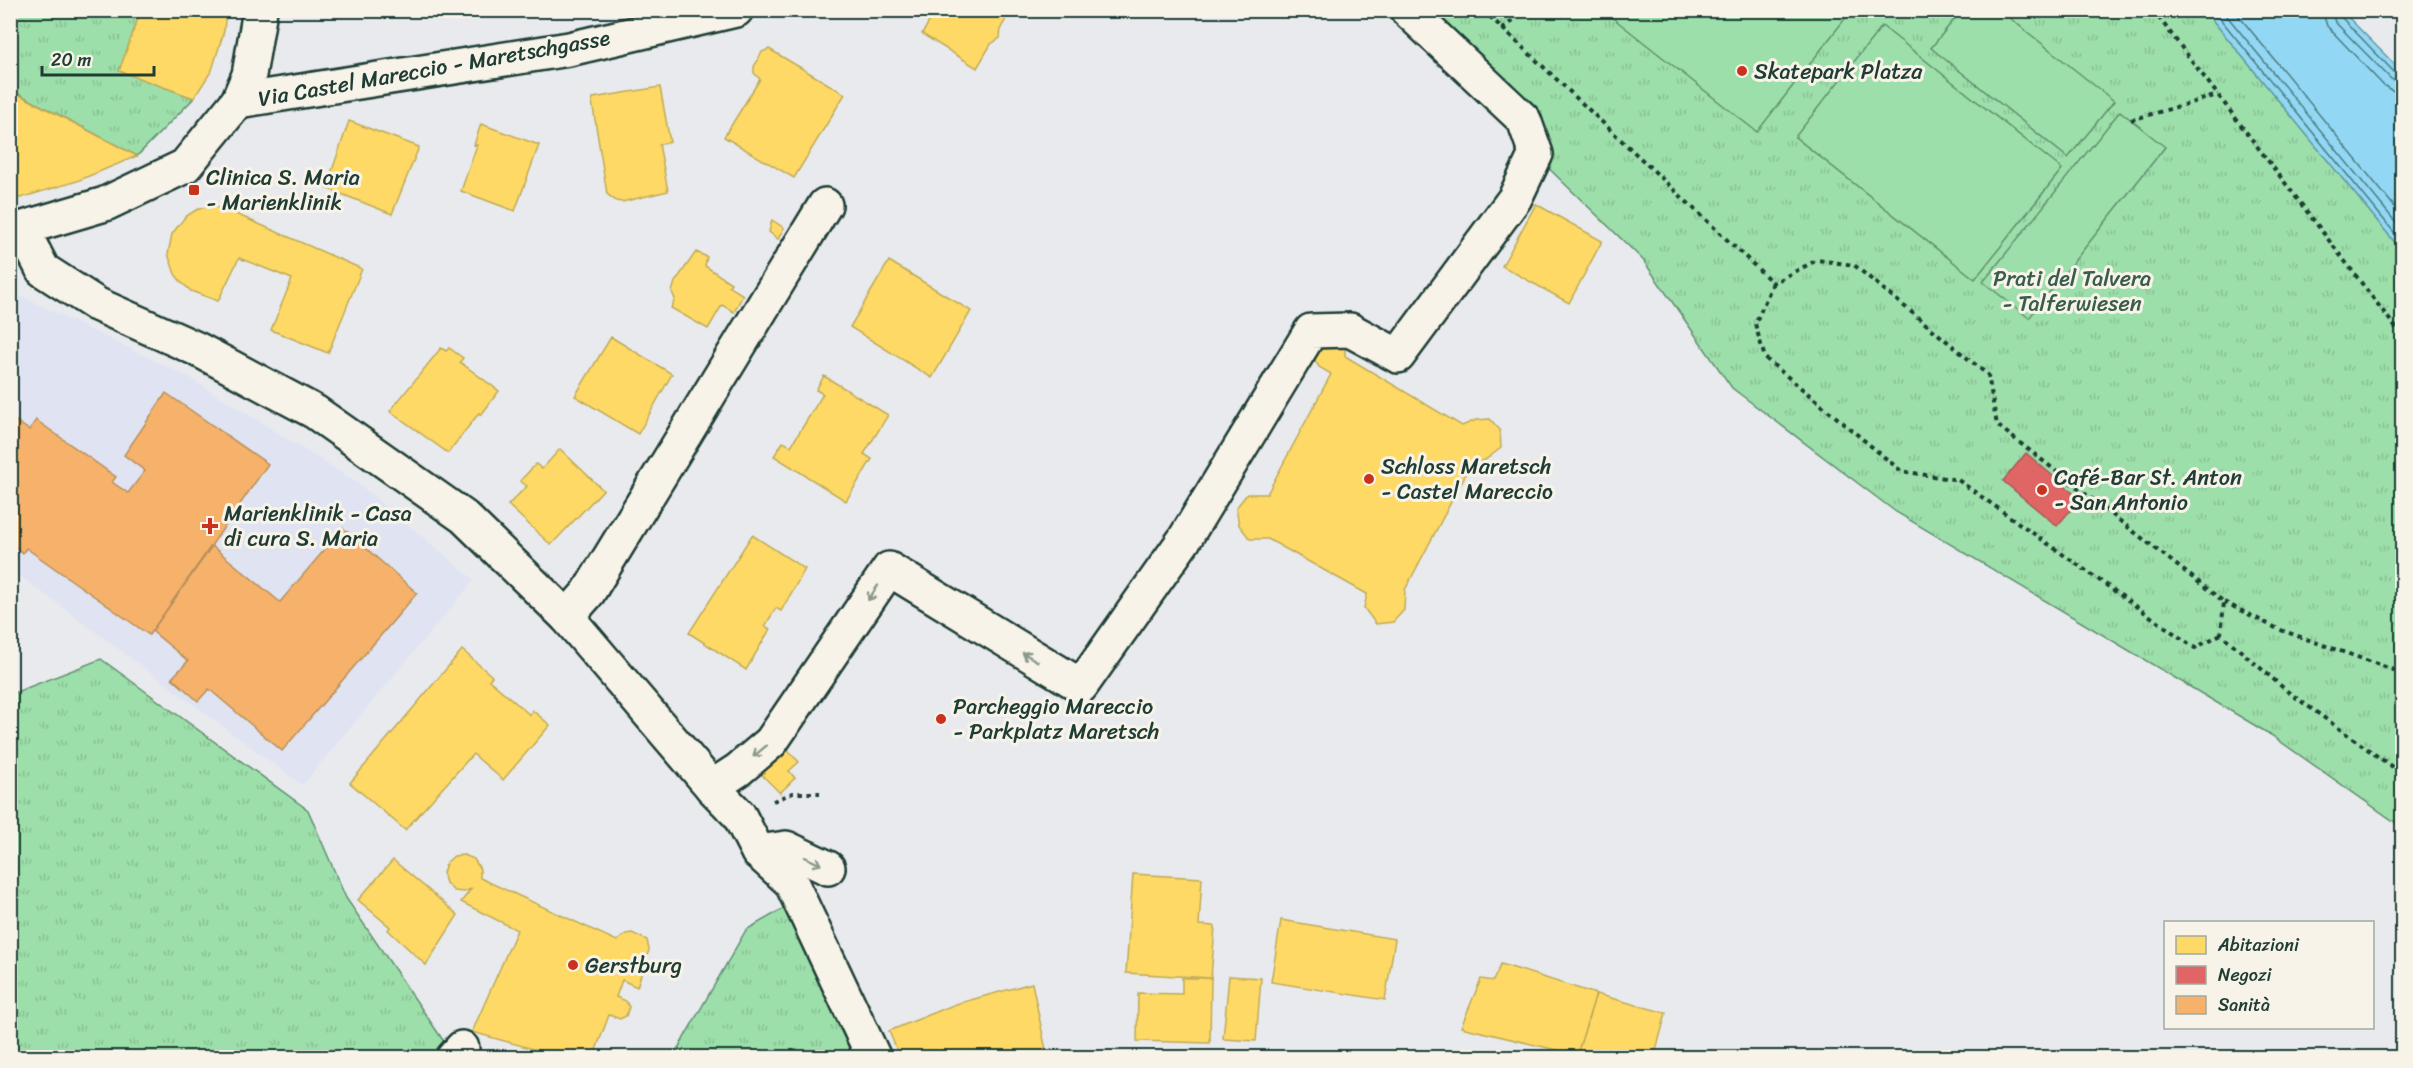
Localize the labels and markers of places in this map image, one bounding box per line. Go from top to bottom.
place label: Skatepark Platza [1754,52,1923,91]
marker: Skatepark Platza [1735,64,1749,78]
place label: Clinica S. Maria - Marienklinik [206,158,360,222]
marker: Clinica S. Maria - Marienklinik [187,183,201,197]
place label: Schloss Maretsch - Castel Mareccio [1381,447,1553,511]
place label: Café-Bar St. Anton - San Antonio [2054,458,2242,522]
marker: Schloss Maretsch - Castel Mareccio [1362,472,1376,486]
marker: Café-Bar St. Anton - San Antonio [2035,483,2049,497]
place label: Marienklinik - Casa di cura S. Maria [224,494,412,558]
marker: Marienklinik - Casa di cura S. Maria [201,517,219,535]
place label: Parcheggio Mareccio - Parkplatz Maretsch [953,687,1159,751]
marker: Parcheggio Mareccio - Parkplatz Maretsch [934,712,948,726]
place label: Gerstburg [585,946,682,985]
marker: Gerstburg [566,958,580,972]

